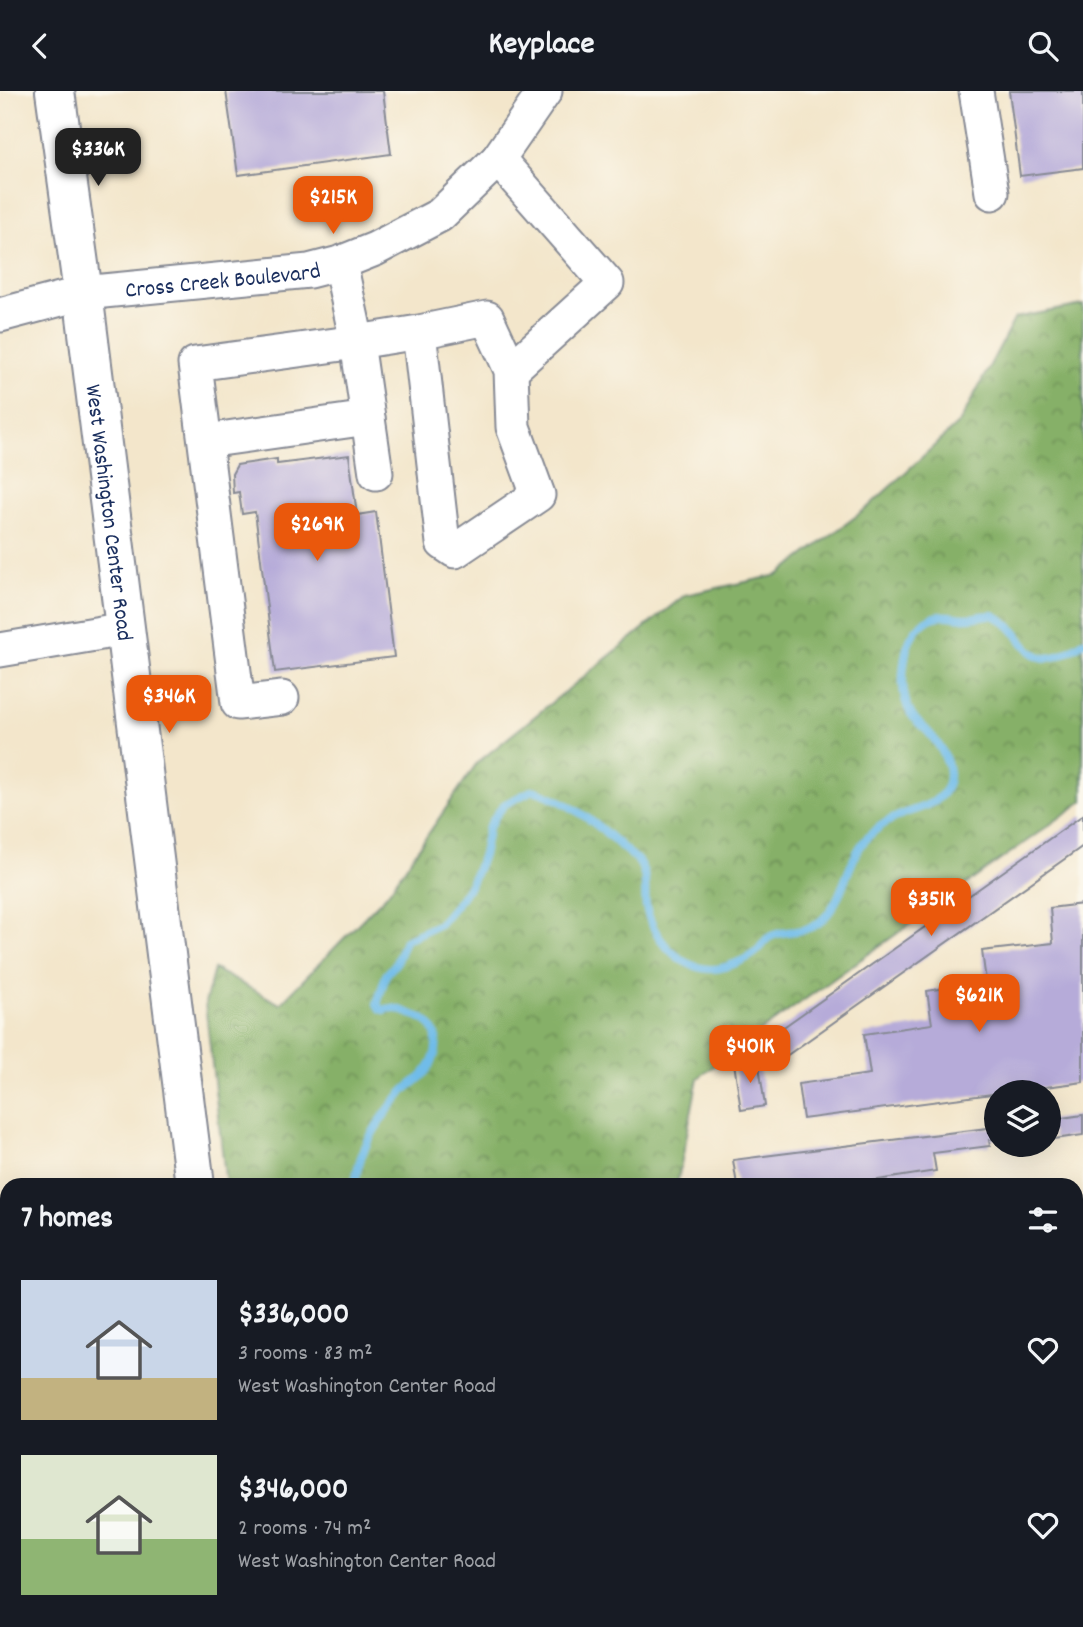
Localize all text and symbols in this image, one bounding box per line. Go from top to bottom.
text: Keyplace [488,23,595,69]
icon: back [21,27,59,65]
icon: search [1024,27,1062,65]
pin: $336K [49,129,147,188]
text: $336K [71,134,125,167]
pin: $215K [284,177,382,236]
text: $215K [309,182,357,215]
street label: Cross Creek Boulevard [124,256,325,309]
street label: West Washington Center Road [75,383,140,643]
pin: $269K [268,503,366,563]
text: $269K [290,509,344,542]
pin: $346K [120,675,218,735]
text: $346K [142,681,196,714]
pin: $351K [882,879,980,938]
text: $351K [907,884,955,917]
pin: $621K [930,975,1028,1034]
text: $621K [955,980,1003,1013]
pin: $401K [701,1025,799,1085]
text: $401K [725,1031,775,1064]
map controls [984,1080,1061,1157]
button: layers [984,1080,1061,1157]
text: 7 homes [21,1199,113,1242]
icon: filters [1024,1201,1062,1239]
text: $336,000 [238,1295,349,1338]
icon: home [77,1308,161,1392]
icon: heart [1024,1331,1062,1369]
text: 3 rooms · 83 m² [238,1338,373,1371]
text: West Washington Center Road [238,1371,496,1404]
text: $346,000 [238,1470,348,1513]
icon: home [77,1483,161,1567]
icon: heart [1024,1506,1062,1544]
text: 2 rooms · 74 m² [238,1513,371,1546]
text: West Washington Center Road [238,1546,496,1579]

